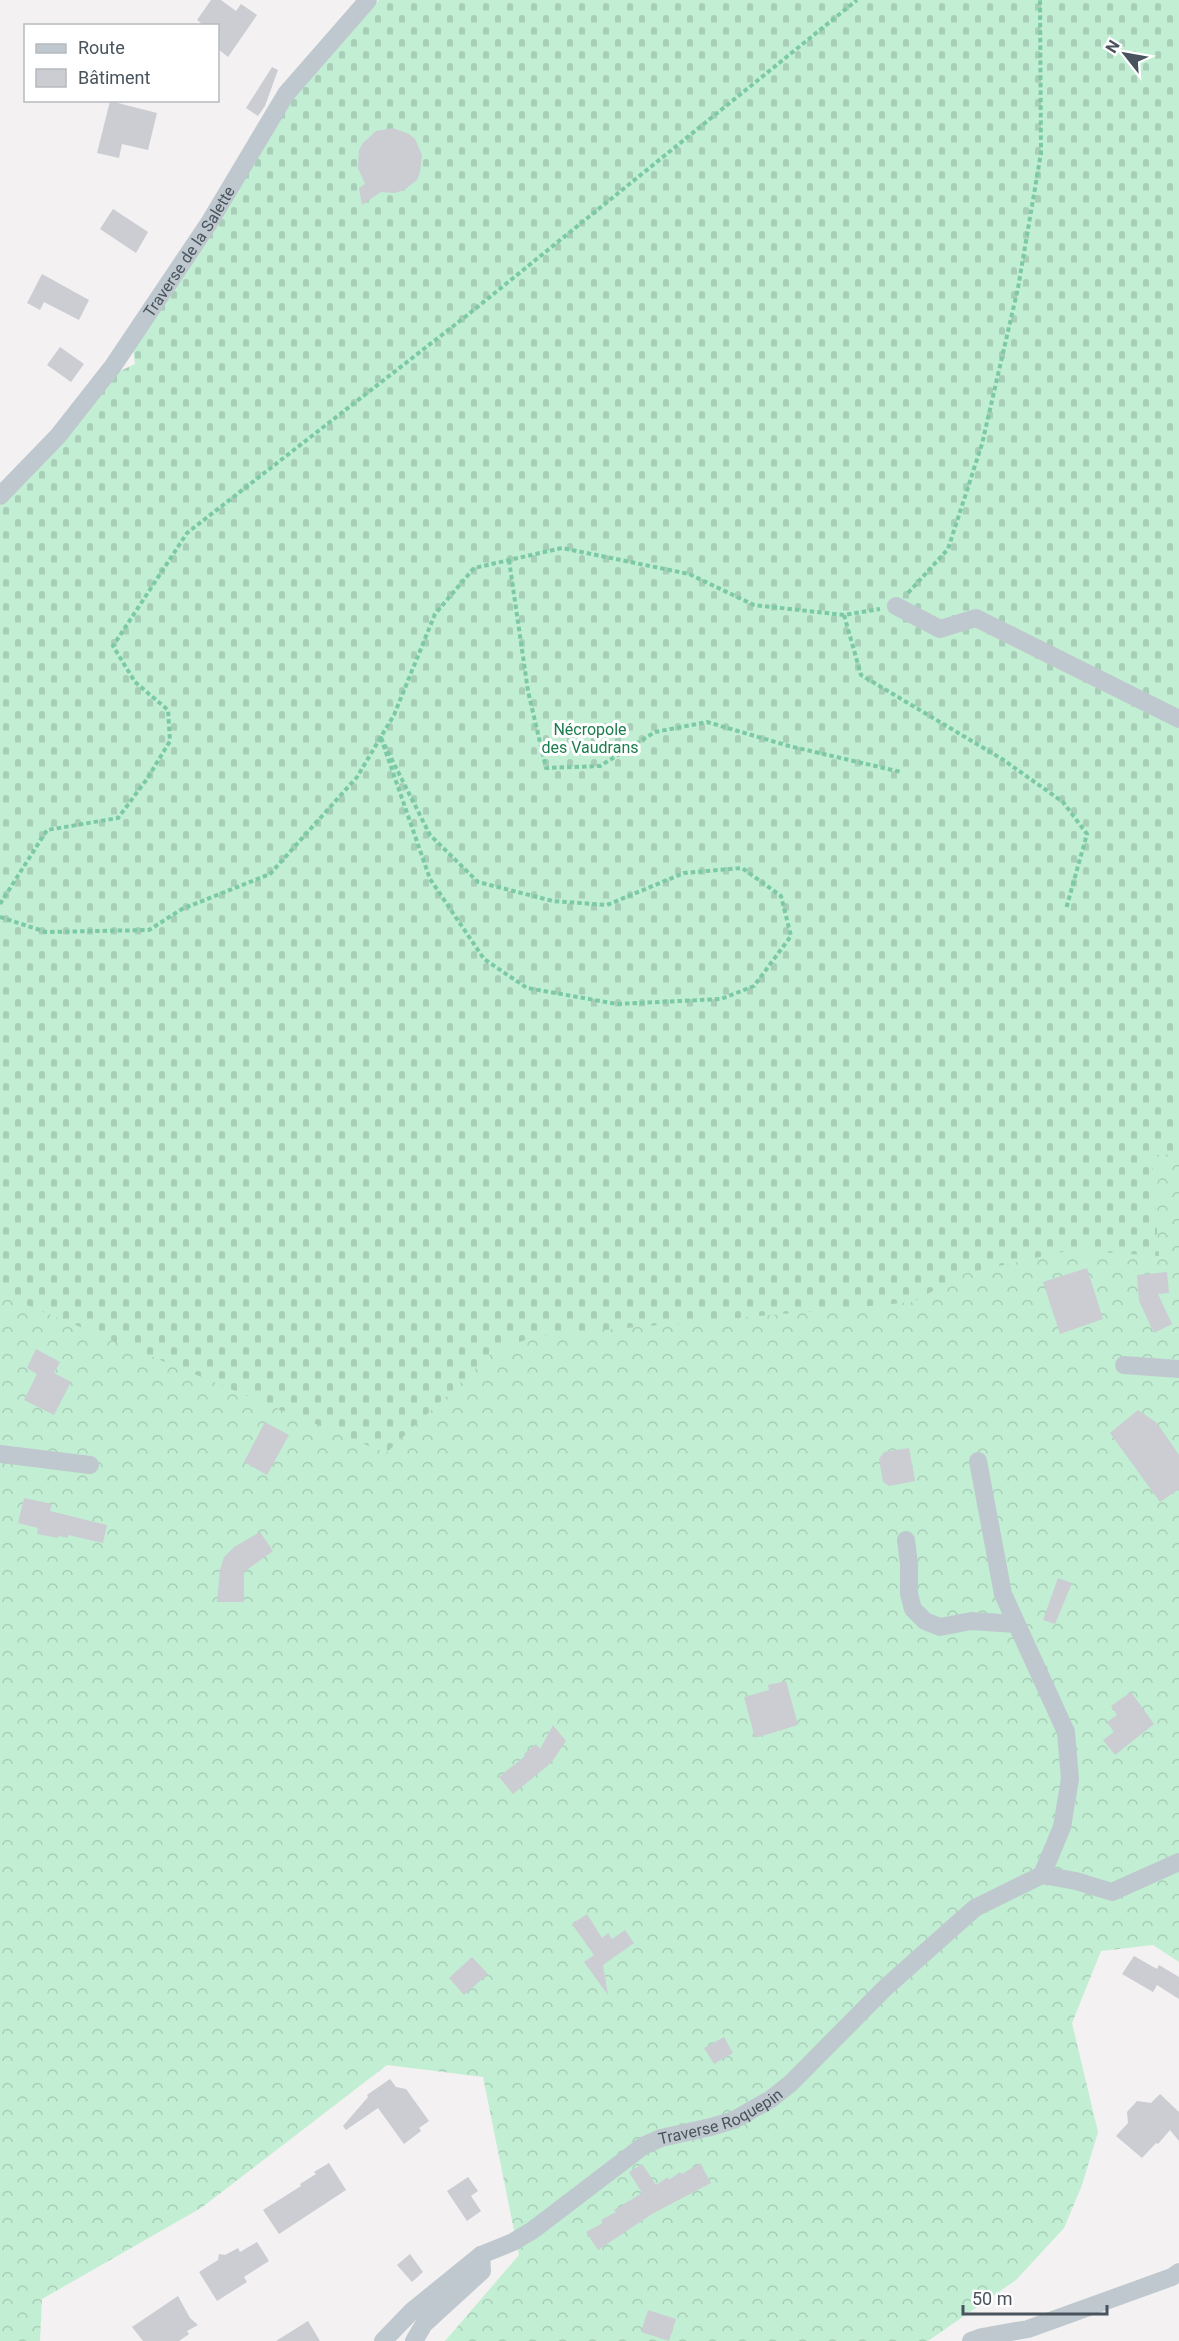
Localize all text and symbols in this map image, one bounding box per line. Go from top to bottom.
legend [24,24,219,102]
north arrow [1095,24,1155,84]
text: Route [78,37,125,58]
text: N [1102,37,1124,56]
text: Bâtiment [78,67,151,88]
street label: Traverse de la Salette [140,183,239,321]
park label: Nécropole des Vaudrans [541,720,639,757]
street label: Traverse Roquepin [657,2085,786,2148]
scale bar [963,2278,1107,2316]
text: 50 m [972,2288,1012,2309]

